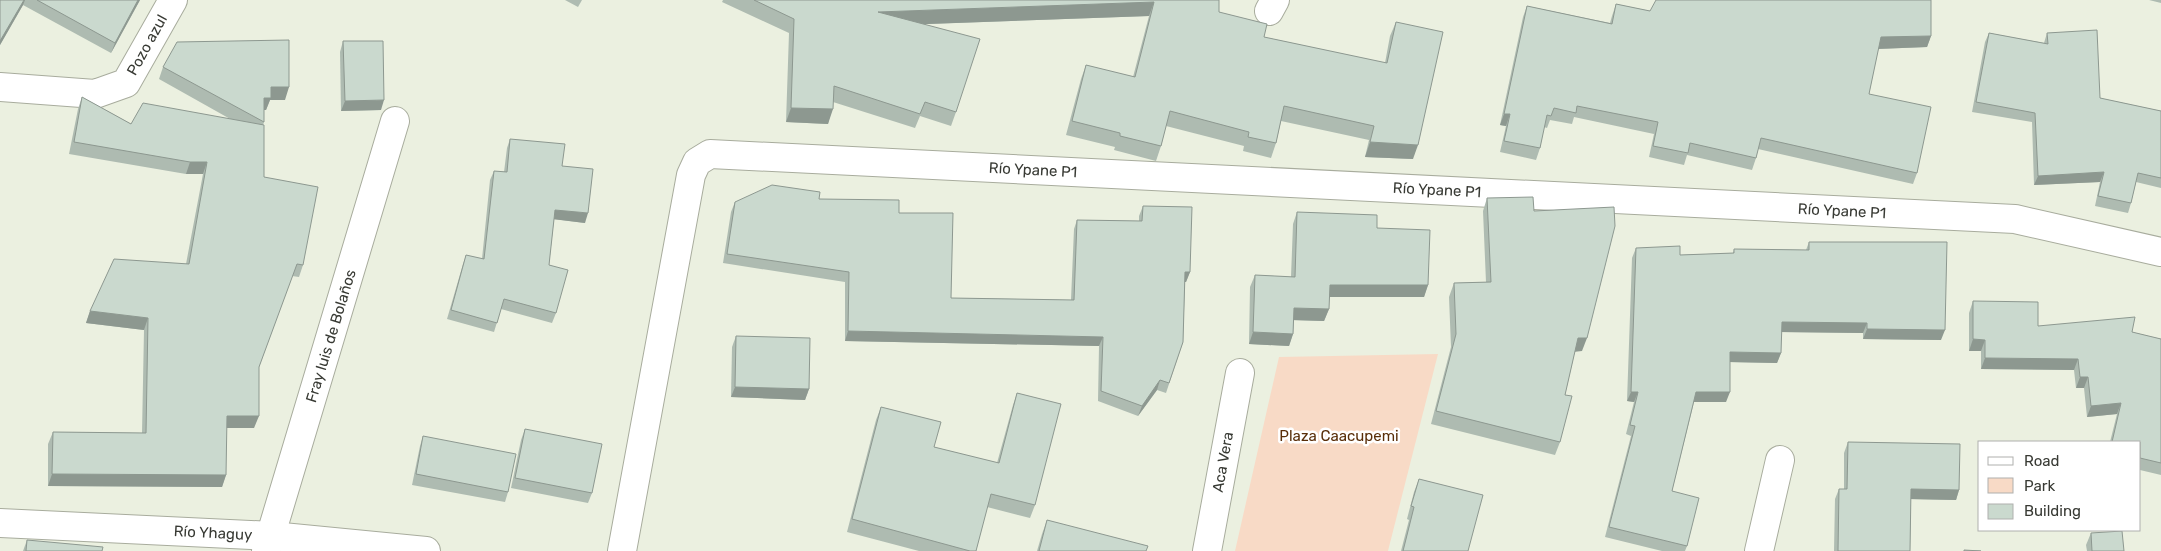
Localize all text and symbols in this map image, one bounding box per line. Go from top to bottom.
street label: Pozo azul [123,12,171,78]
street label: Río Ypane P1 [988,159,1078,181]
street label: Río Ypane P1 [1392,179,1482,201]
street label: Río Ypane P1 [1797,200,1887,222]
street label: Fray luis de Bolaños [302,267,360,405]
park label: Plaza Caacupemi [1279,427,1399,445]
street label: Aca Vera [1209,430,1237,494]
legend [1978,441,2141,531]
text: Road [2024,452,2060,470]
text: Park [2024,477,2055,495]
text: Building [2024,502,2081,520]
street label: Río Yhaguy [173,522,253,544]

